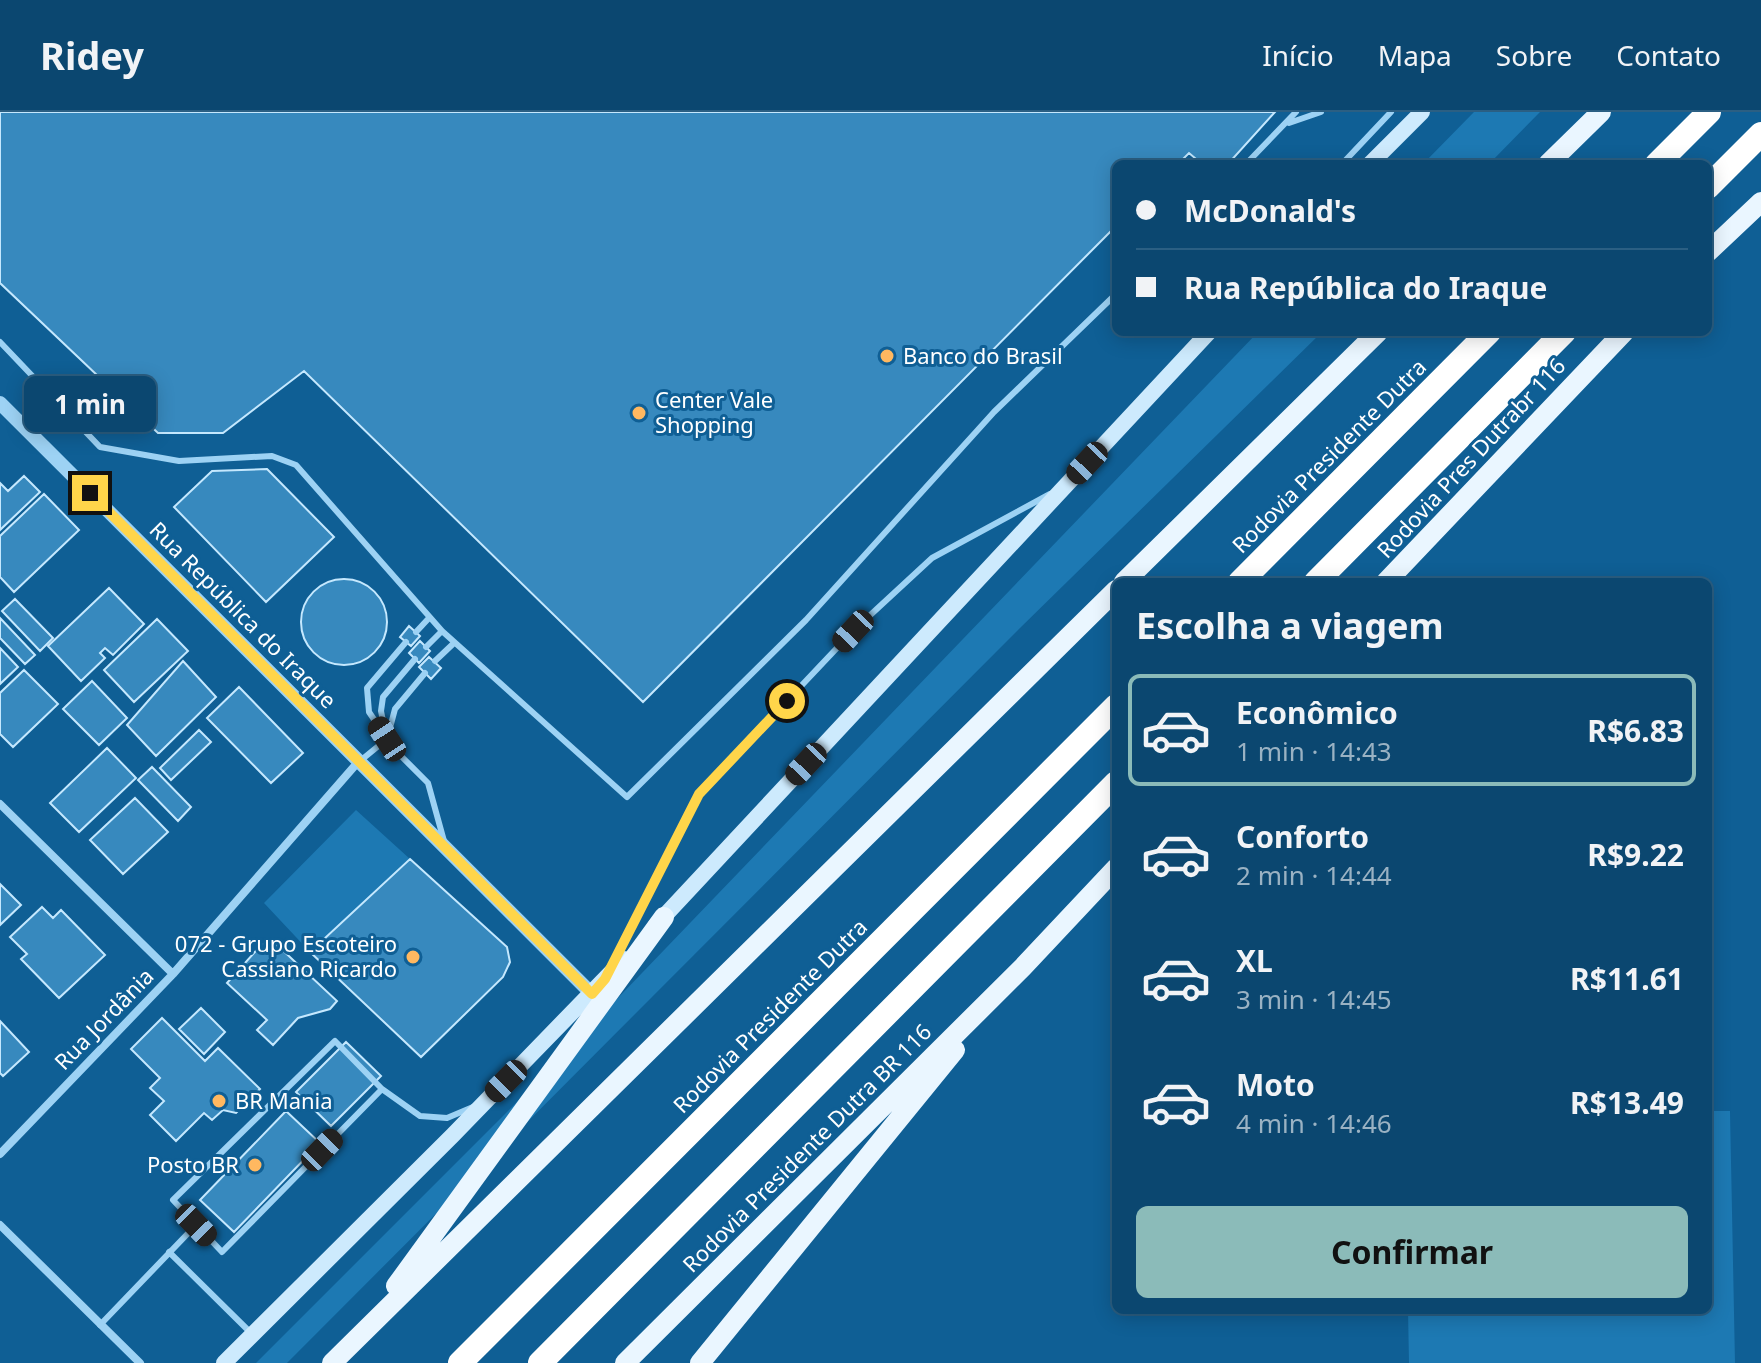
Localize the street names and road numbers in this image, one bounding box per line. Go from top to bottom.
street label: Rodovia Pres Dutrabr 116 [1369,351,1571,564]
street label: Rodovia Presidente Dutra [1225,352,1432,559]
street label: Rua República do Iraque [144,514,344,714]
street label: Rodovia Presidente Dutra [666,912,873,1119]
street label: Rua Jordânia [47,961,160,1076]
street label: Rodovia Presidente Dutra BR 116 [675,1016,937,1278]

